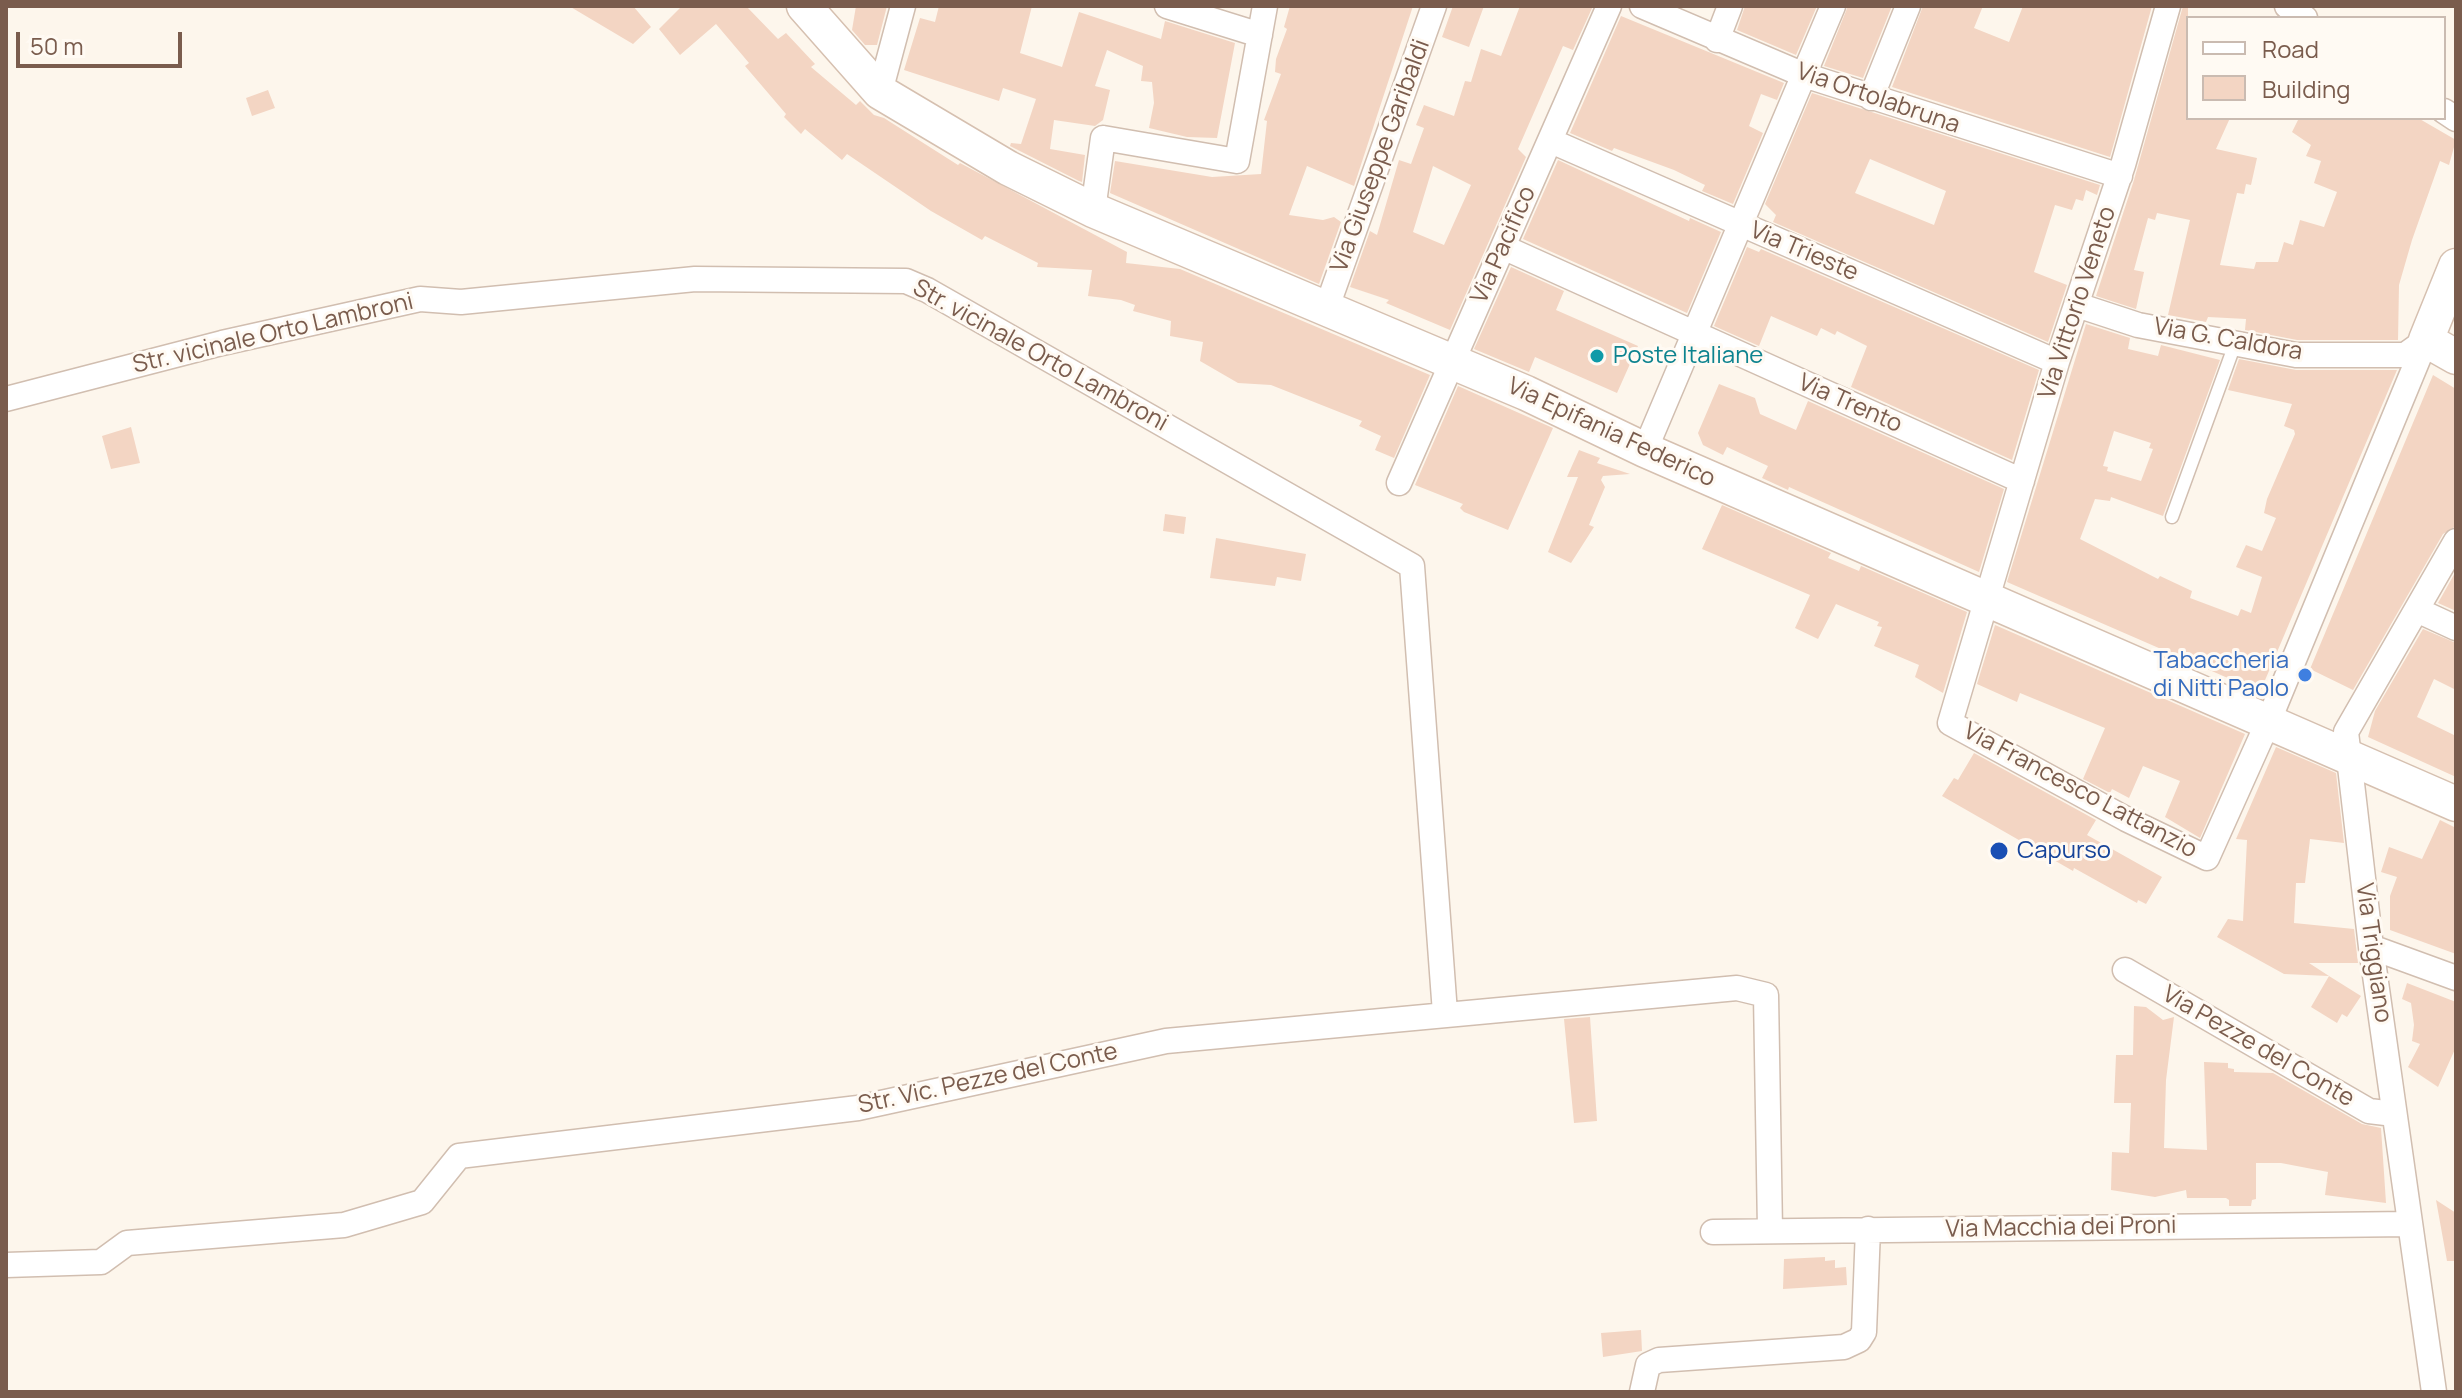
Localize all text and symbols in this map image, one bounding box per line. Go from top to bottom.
scale bar [20,16,186,66]
legend [2186,16,2446,120]
text: 50 m [30,29,84,62]
text: Road [2262,32,2319,65]
street label: Via Giuseppe Garibaldi [1325,36,1437,276]
street label: Via Ortolabruna [1793,58,1963,140]
text: Building [2262,72,2350,105]
street label: Via Pacifico [1465,182,1543,308]
street label: Via Vittorio Veneto [2033,203,2123,403]
street label: Via Trieste [1745,216,1863,288]
street label: Str. vicinale Orto Lambroni [907,274,1173,438]
street label: Str. vicinale Orto Lambroni [130,288,416,380]
street label: Via G. Caldora [2151,313,2305,367]
place label: Poste Italiane [1613,342,1763,370]
marker: Poste Italiane [1588,347,1606,365]
street label: Via Trento [1794,368,1906,440]
street label: Via Epifania Federico [1502,372,1720,494]
place label: Tabaccheria di Nitti Paolo [2153,647,2289,703]
marker: Tabaccheria di Nitti Paolo [2296,666,2314,684]
street label: Via Francesco Lattanzio [1958,717,2202,865]
place label: Capurso [2017,837,2111,865]
marker: Capurso [1988,840,2010,862]
street label: Via Triggiano [2349,881,2397,1025]
street label: Via Pezze del Conte [2157,980,2359,1114]
street label: Str. Vic. Pezze del Conte [856,1037,1120,1121]
street label: Via Macchia dei Proni [1945,1212,2177,1244]

